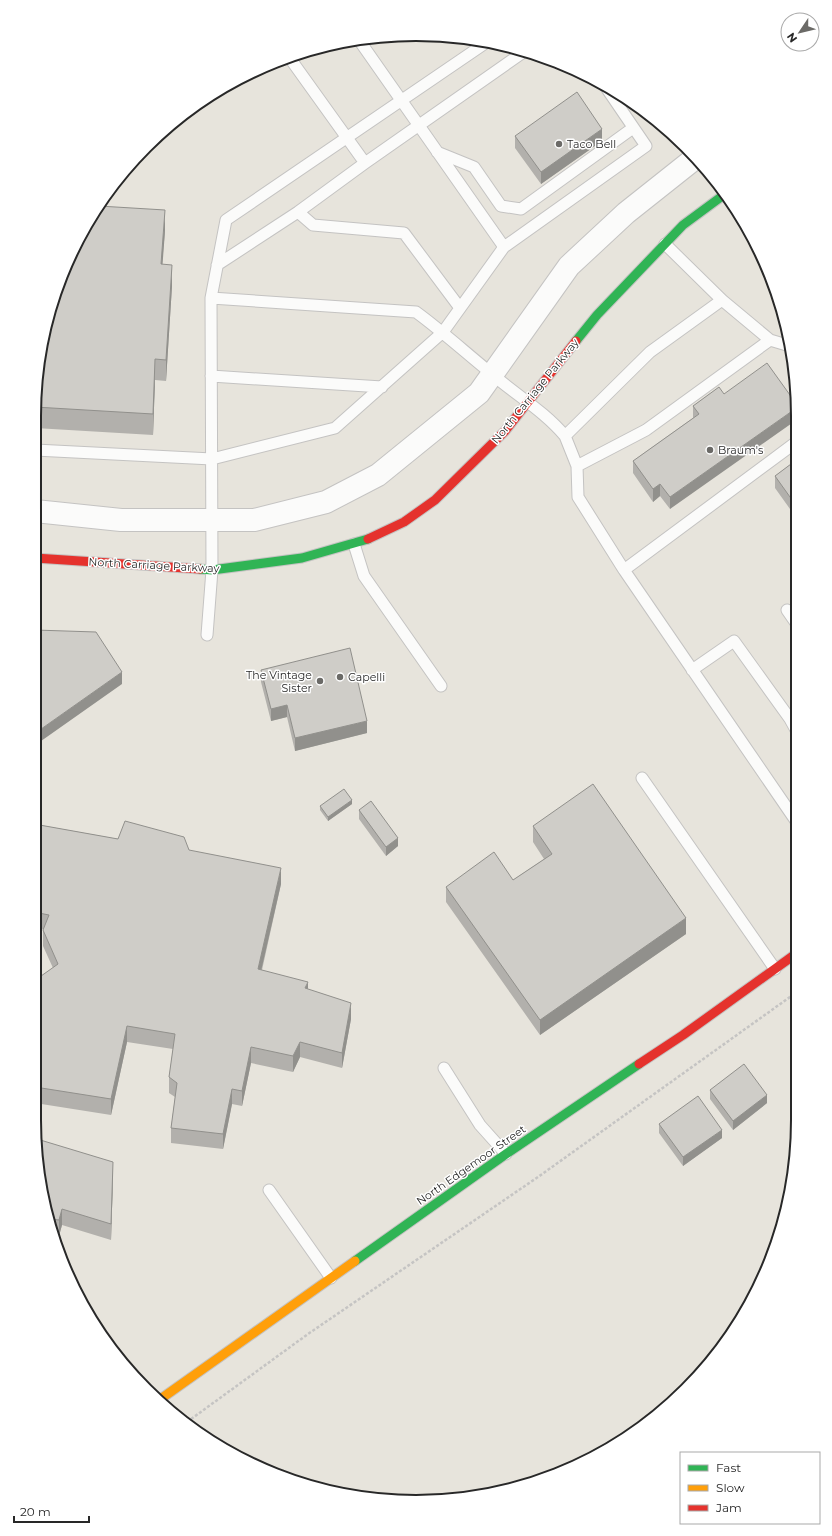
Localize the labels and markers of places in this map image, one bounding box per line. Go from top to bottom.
place label: Taco Bell [567,137,616,151]
marker: Taco Bell [554,139,564,149]
place label: Braum's [718,443,764,457]
marker: Braum's [705,445,715,455]
place label: The Vintage Sister [246,668,312,695]
place label: Capelli [348,670,385,684]
marker: Capelli [335,672,345,682]
marker: The Vintage Sister [315,676,325,686]

